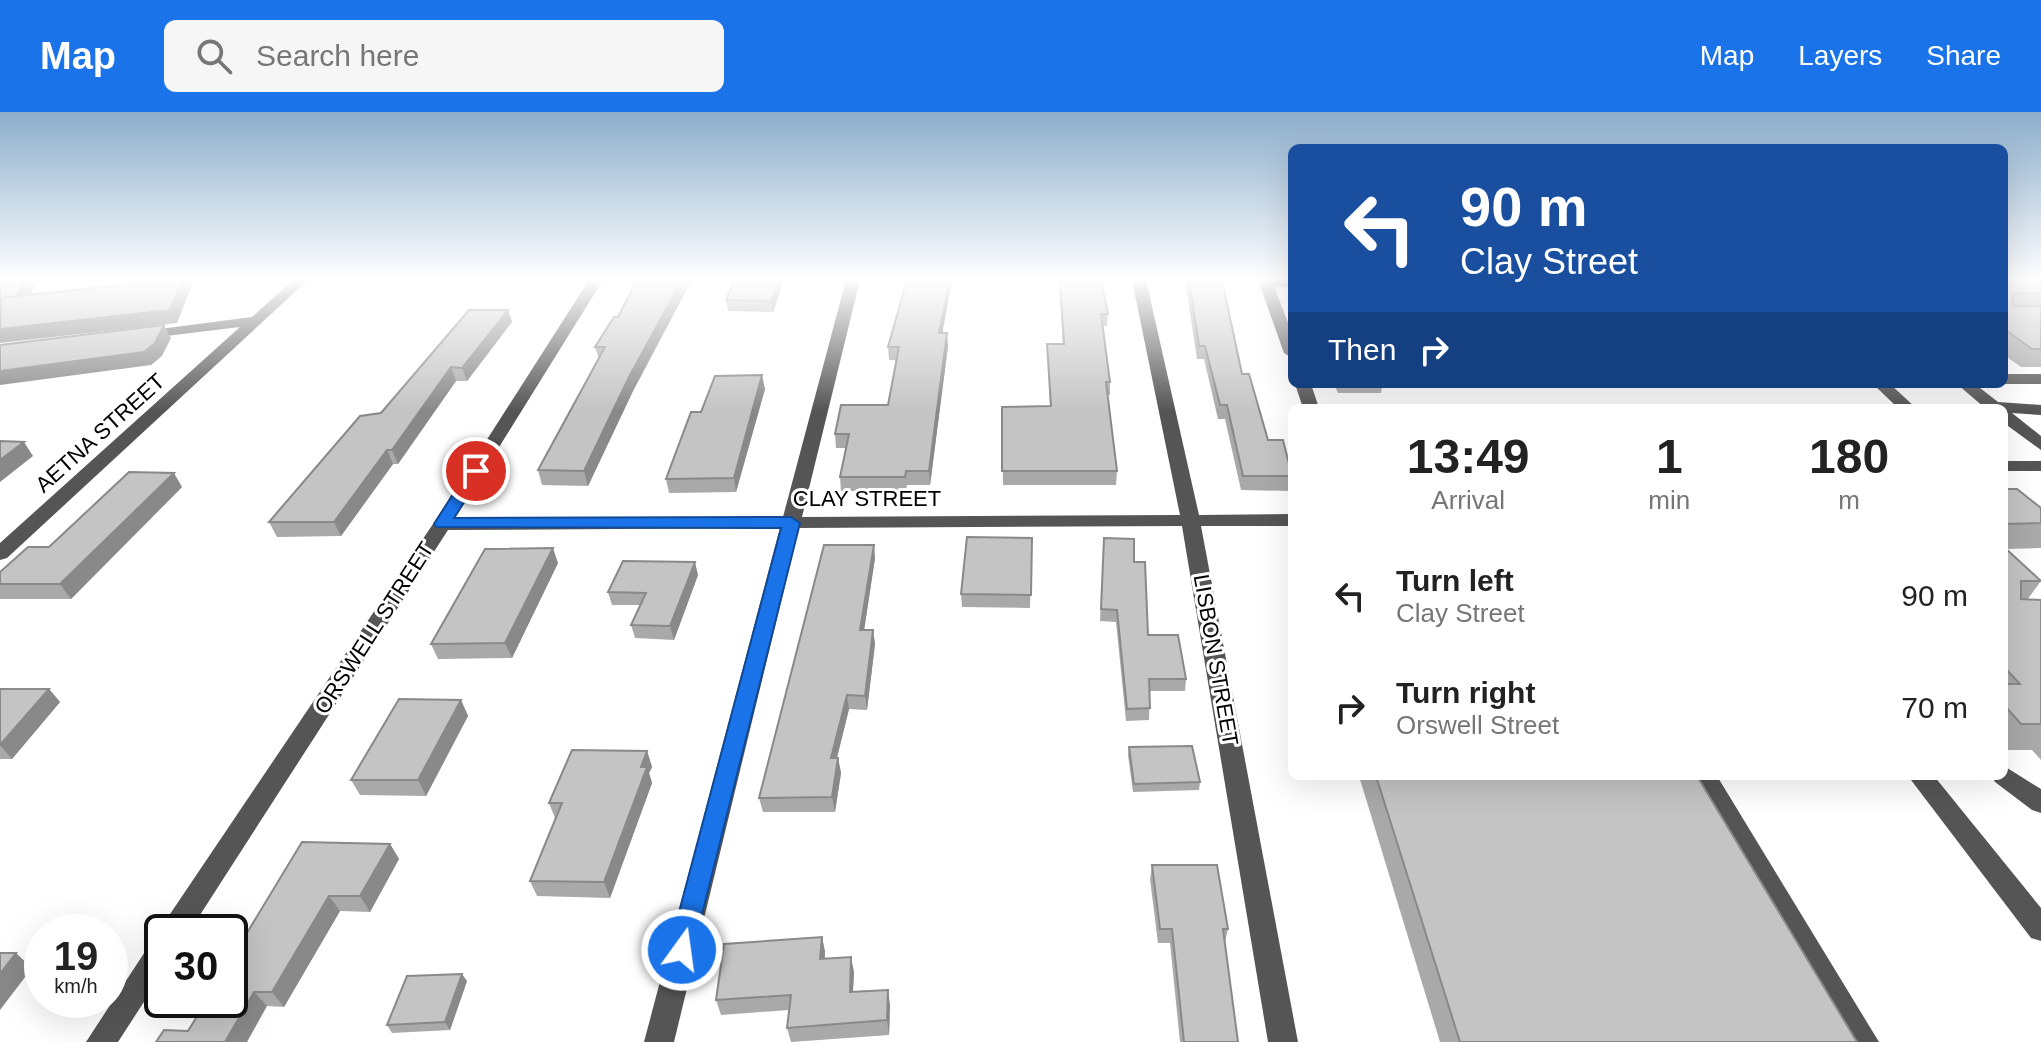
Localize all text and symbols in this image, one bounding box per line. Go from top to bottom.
search box [164,20,724,92]
icon: search [192,34,236,78]
text: Map [40,35,116,77]
text: Search here [256,39,419,72]
text: Map [1700,40,1754,71]
text: Layers [1798,40,1882,71]
text: Share [1926,40,2001,71]
text: 90 m [1460,175,1588,238]
icon: left [1328,176,1432,280]
text: Clay Street [1460,241,1638,282]
icon: right [1412,328,1456,372]
text: Then [1328,333,1396,366]
street label: AETNA STREET [30,368,170,498]
text: 13:49 [1407,430,1530,483]
text: 1 [1656,430,1683,483]
text: 180 [1809,430,1889,483]
pin [442,437,510,505]
icon: arrive [454,449,498,493]
text: Arrival [1431,485,1505,515]
text: min [1648,485,1690,515]
text: m [1838,485,1860,515]
street label: CLAY STREET [793,486,941,511]
street label: ORSWELL STREET [309,537,439,719]
text: Turn left [1396,564,1514,597]
street label: LISBON STREET [1189,572,1243,748]
icon: left [1328,574,1372,618]
text: 90 m [1901,579,1968,612]
text: Clay Street [1396,598,1525,628]
text: Turn right [1396,676,1535,709]
icon: right [1328,686,1372,730]
text: 70 m [1901,691,1968,724]
text: Orswell Street [1396,710,1559,740]
position arrow [640,908,724,992]
speed limit sign: 30 [144,914,248,1018]
text: 19 [54,934,98,978]
text: km/h [54,975,98,997]

